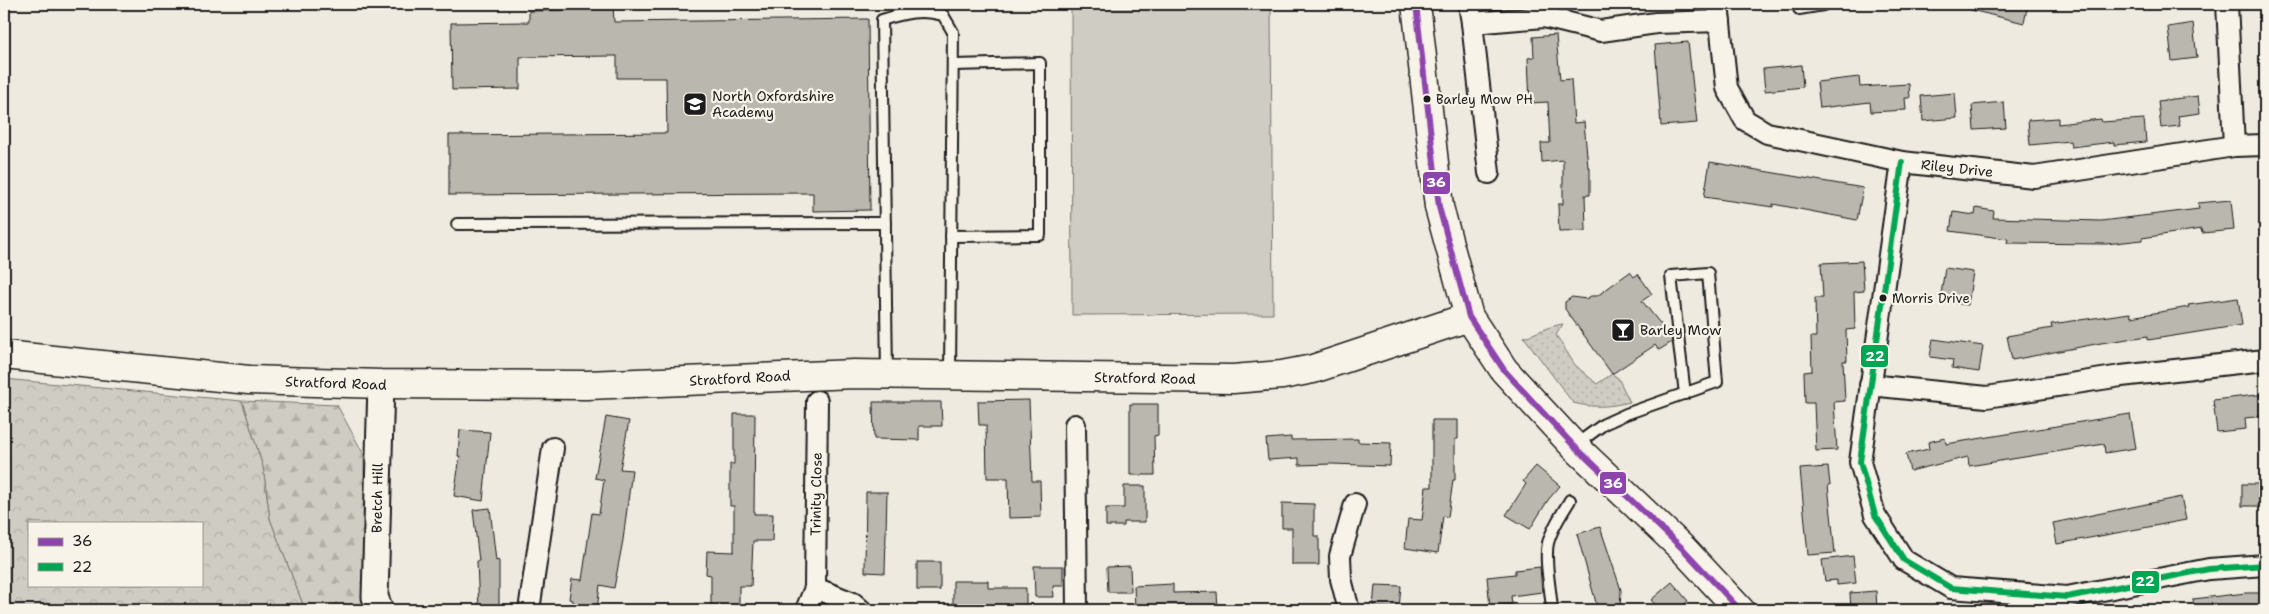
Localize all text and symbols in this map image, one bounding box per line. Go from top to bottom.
place label: North Oxfordshire Academy [712,87,835,121]
school or university icon: North Oxfordshire Academy [682,91,708,117]
place label: Barley Mow PH [1436,91,1533,108]
marker: Barley Mow PH [1422,94,1432,104]
street label: Riley Drive [1920,155,1994,181]
line badge: 36 [1422,171,1451,195]
text: 36 [1426,173,1446,191]
place label: Morris Drive [1892,290,1970,307]
marker: Morris Drive [1878,293,1888,303]
bar icon: Barley Mow [1610,317,1636,343]
place label: Barley Mow [1640,321,1721,339]
line badge: 22 [1860,344,1889,368]
text: 22 [1865,347,1885,365]
street label: Stratford Road [689,366,791,390]
street label: Stratford Road [1094,368,1196,388]
street label: Stratford Road [285,372,387,394]
street label: Trinity Close [806,452,826,536]
street label: Bretch Hill [367,462,387,533]
line badge: 36 [1599,471,1627,495]
text: 36 [1603,474,1623,492]
legend [28,522,202,586]
text: 36 [72,531,93,551]
text: 22 [72,557,92,577]
line badge: 22 [2131,570,2160,594]
text: 22 [2135,572,2155,590]

